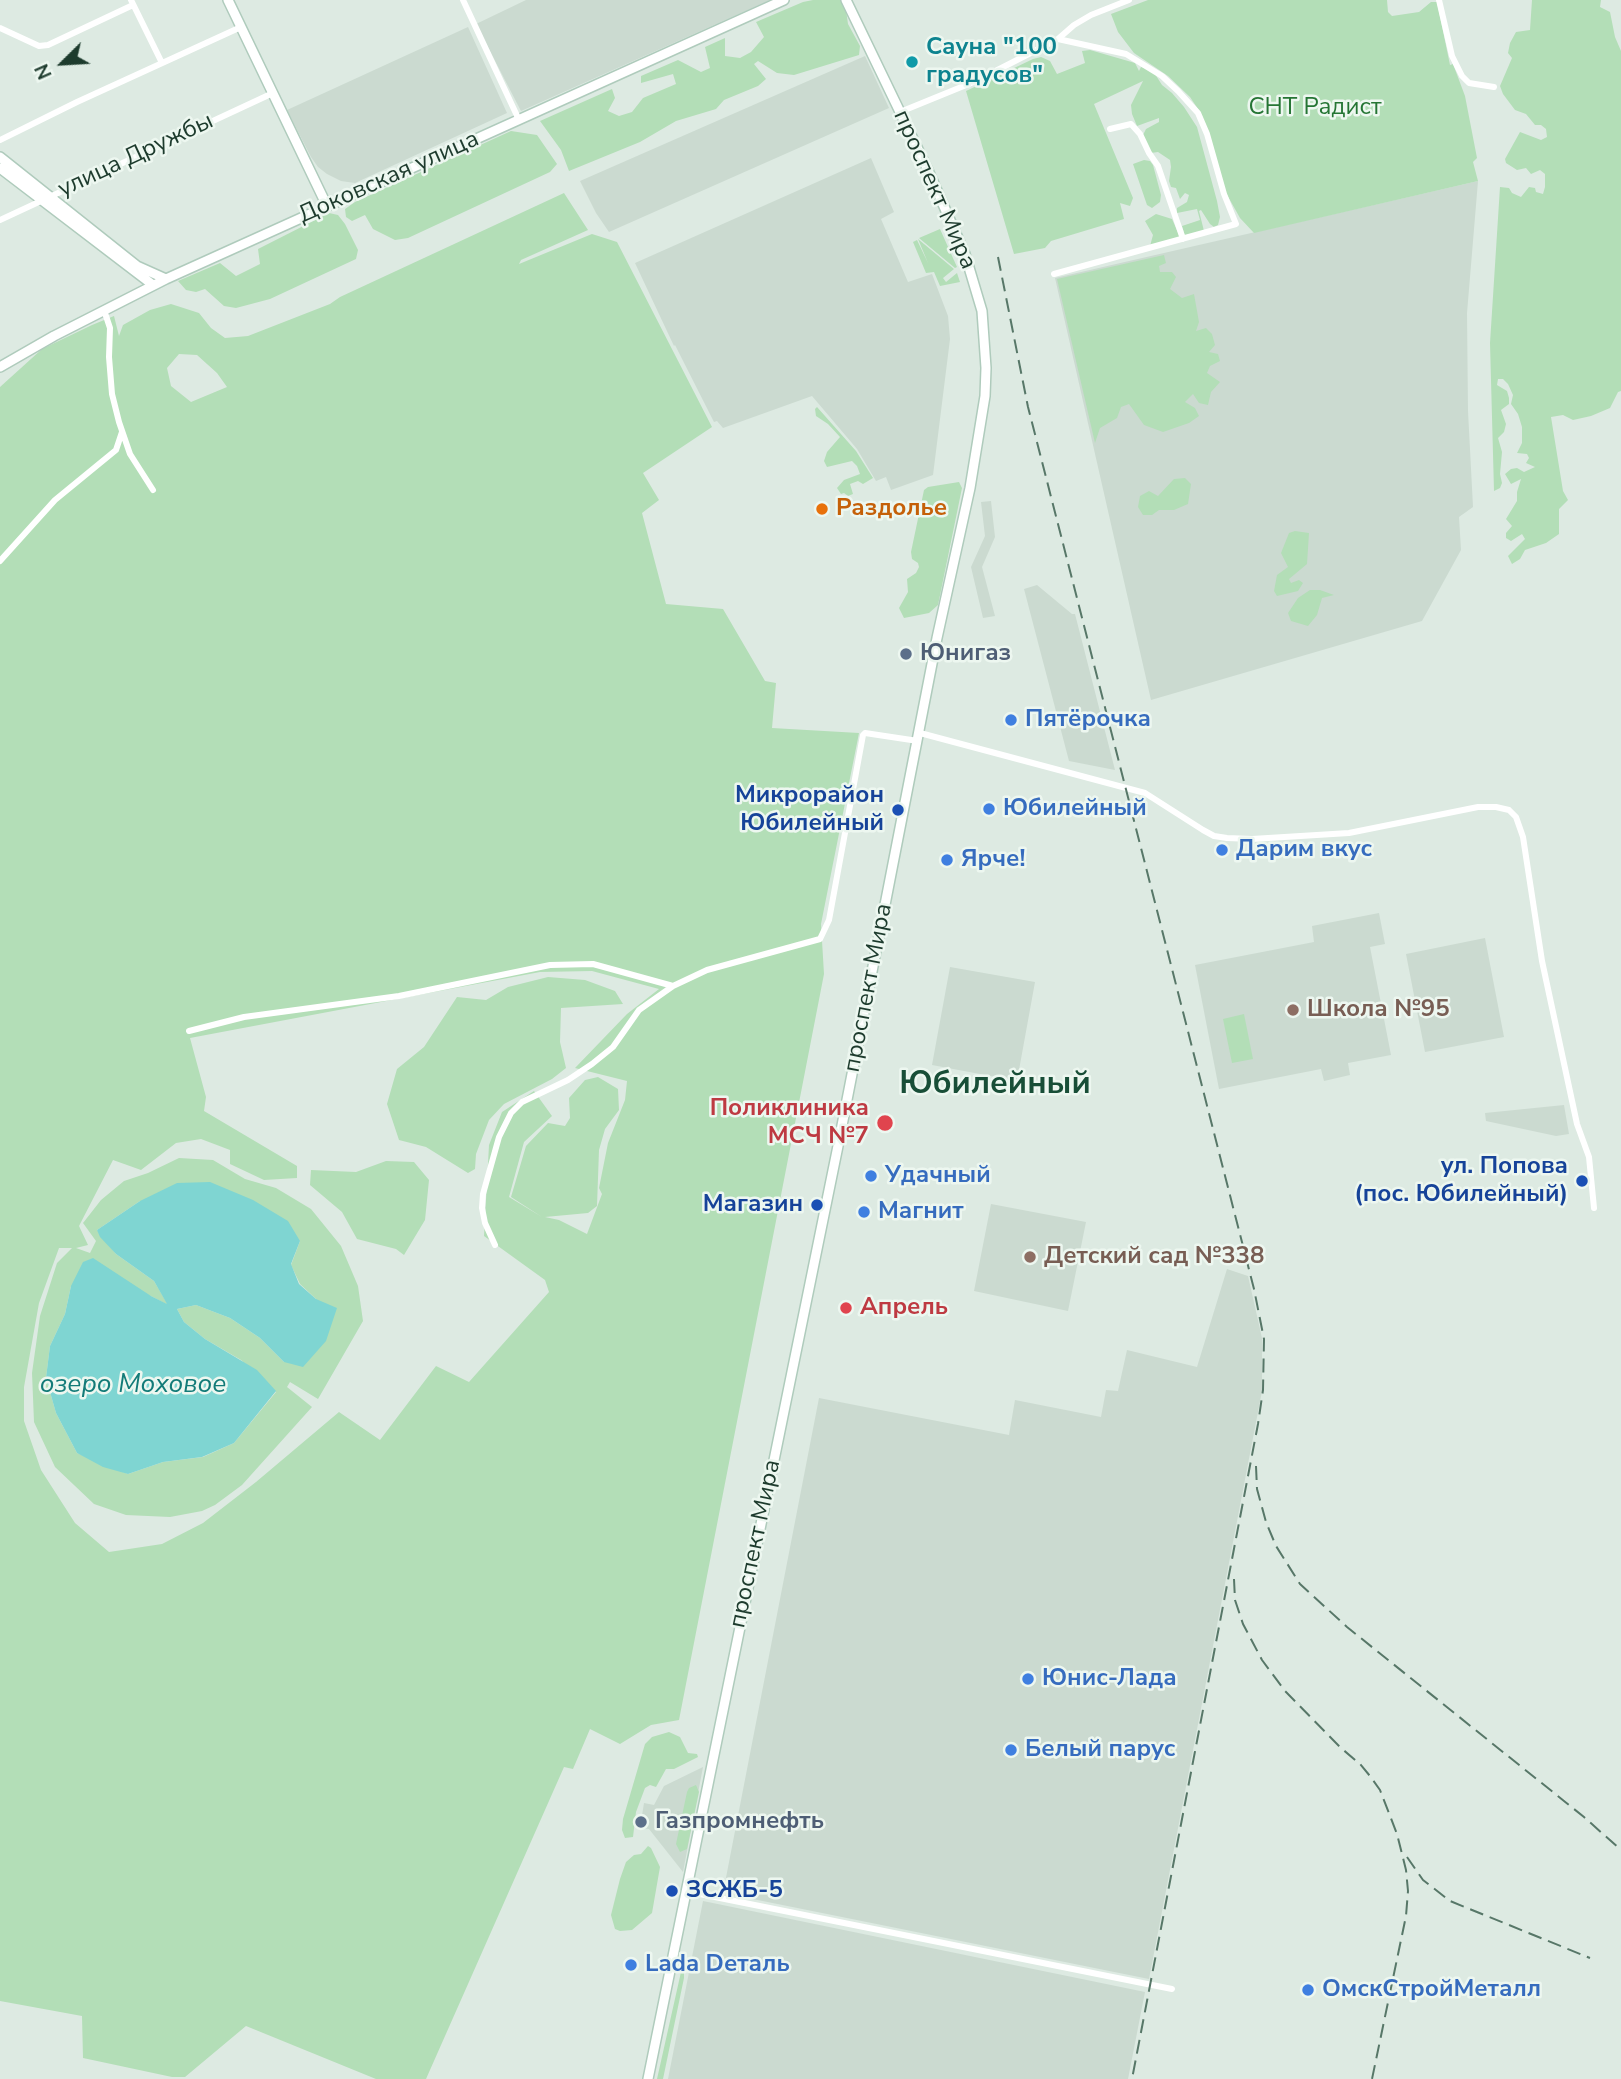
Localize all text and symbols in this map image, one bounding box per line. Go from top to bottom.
north arrow [28,28,98,98]
place label: Сауна "100 градусов" [926,34,1057,90]
marker: Сауна "100 градусов" [904,54,920,70]
text: N [29,60,59,83]
park label: СНТ Радист [1248,94,1382,122]
street label: проспект Мира [886,106,982,274]
street label: улица Дружбы [54,107,218,205]
street label: Доковская улица [294,125,484,231]
place label: Раздолье [836,495,947,523]
marker: Раздолье [814,501,830,517]
place label: Юнигаз [920,640,1011,668]
marker: Юнигаз [898,646,914,662]
place label: Пятёрочка [1025,706,1151,734]
marker: Пятёрочка [1003,712,1019,728]
place label: Микрорайон Юбилейный [735,782,884,838]
place label: Юбилейный [1003,795,1147,823]
marker: Юбилейный [981,801,997,817]
marker: Микрорайон Юбилейный [890,802,906,818]
place label: Дарим вкус [1236,836,1372,864]
marker: Дарим вкус [1214,842,1230,858]
place label: Ярче! [961,846,1025,874]
marker: Ярче! [939,852,955,868]
street label: проспект Мира [839,901,899,1075]
place label: Школа №95 [1307,996,1450,1024]
marker: Школа №95 [1285,1002,1301,1018]
district label: Юбилейный [899,1066,1091,1104]
place label: Поликлиника МСЧ №7 [710,1095,869,1151]
marker: Поликлиника МСЧ №7 [875,1113,895,1133]
place label: ул. Попова (пос. Юбилейный) [1354,1153,1568,1209]
place label: Удачный [885,1162,991,1190]
marker: Удачный [863,1168,879,1184]
marker: ул. Попова (пос. Юбилейный) [1574,1173,1590,1189]
place label: Магазин [703,1191,803,1219]
marker: Магазин [809,1197,825,1213]
place label: Магнит [878,1198,964,1226]
marker: Магнит [856,1204,872,1220]
place label: Детский сад №338 [1044,1243,1264,1271]
marker: Детский сад №338 [1022,1249,1038,1265]
place label: Апрель [860,1294,948,1322]
marker: Апрель [838,1300,854,1316]
water label: озеро Моховое [40,1370,226,1402]
street label: проспект Мира [724,1457,788,1631]
place label: Юнис-Лада [1042,1665,1177,1693]
marker: Юнис-Лада [1020,1671,1036,1687]
place label: Белый парус [1025,1736,1175,1764]
marker: Белый парус [1003,1742,1019,1758]
place label: Газпромнефть [655,1808,824,1836]
marker: Газпромнефть [633,1814,649,1830]
place label: ЗСЖБ-5 [686,1877,783,1905]
marker: ЗСЖБ-5 [664,1883,680,1899]
place label: Lada Dеталь [645,1951,790,1979]
marker: Lada Dеталь [623,1957,639,1973]
place label: ОмскСтройМеталл [1322,1976,1541,2004]
marker: ОмскСтройМеталл [1300,1982,1316,1998]

